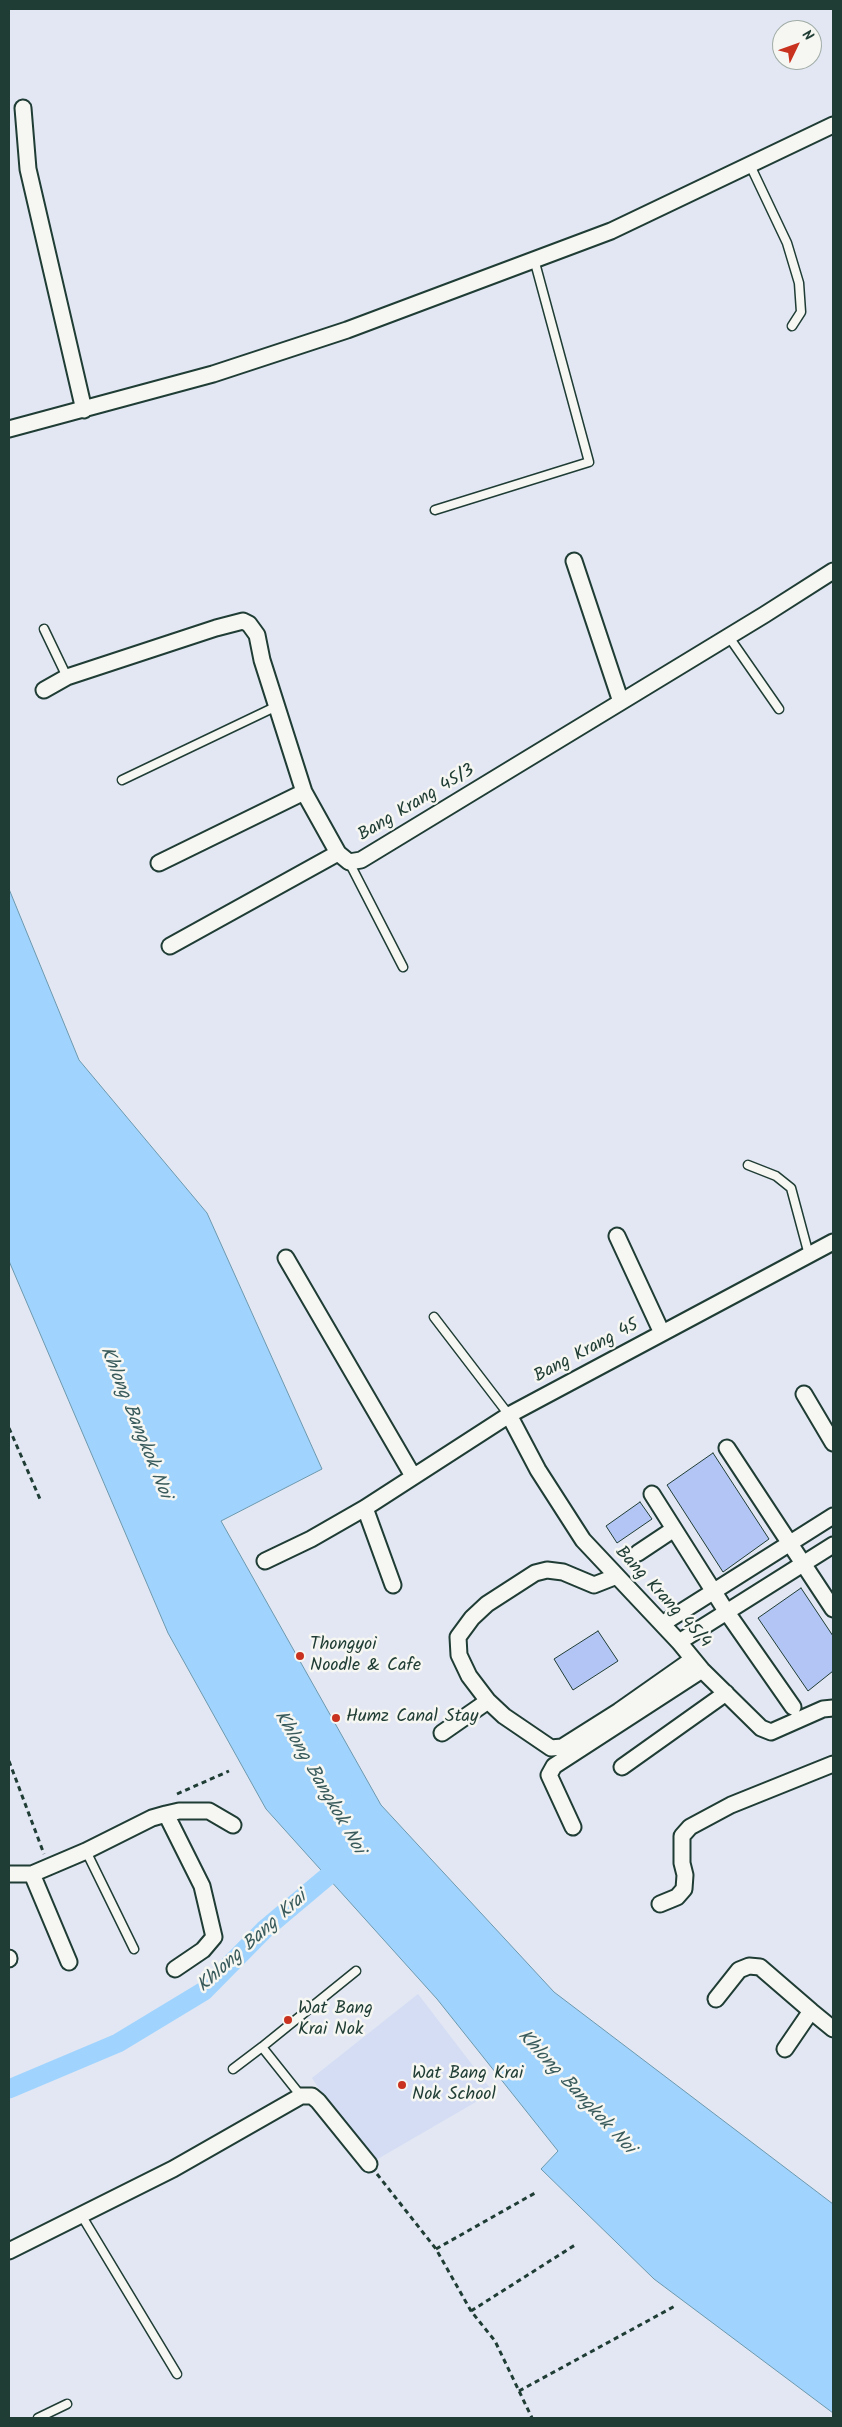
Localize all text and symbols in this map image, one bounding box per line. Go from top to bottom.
north arrow [772,20,822,70]
text: N [796,25,819,46]
street label: Bang Krang 45/3 [355,761,479,847]
street label: Bang Krang 45 [531,1315,643,1389]
water label: Khlong Bangkok Noi [93,1344,175,1502]
street label: Bang Krang 45/4 [609,1543,715,1653]
place label: Thongyoi Noodle & Cafe [310,1635,421,1678]
marker: Thongyoi Noodle & Cafe [294,1650,306,1662]
water label: Khlong Bangkok Noi [268,1707,368,1859]
place label: Humz Canal Stay [346,1707,478,1729]
marker: Humz Canal Stay [330,1712,342,1724]
water label: Khlong Bang Krai [193,1888,313,1998]
place label: Wat Bang Krai Nok [298,1999,373,2042]
marker: Wat Bang Krai Nok [282,2014,294,2026]
water label: Khlong Bangkok Noi [512,2026,638,2160]
place label: Wat Bang Krai Nok School [412,2064,523,2106]
marker: Wat Bang Krai Nok School [396,2079,408,2091]

